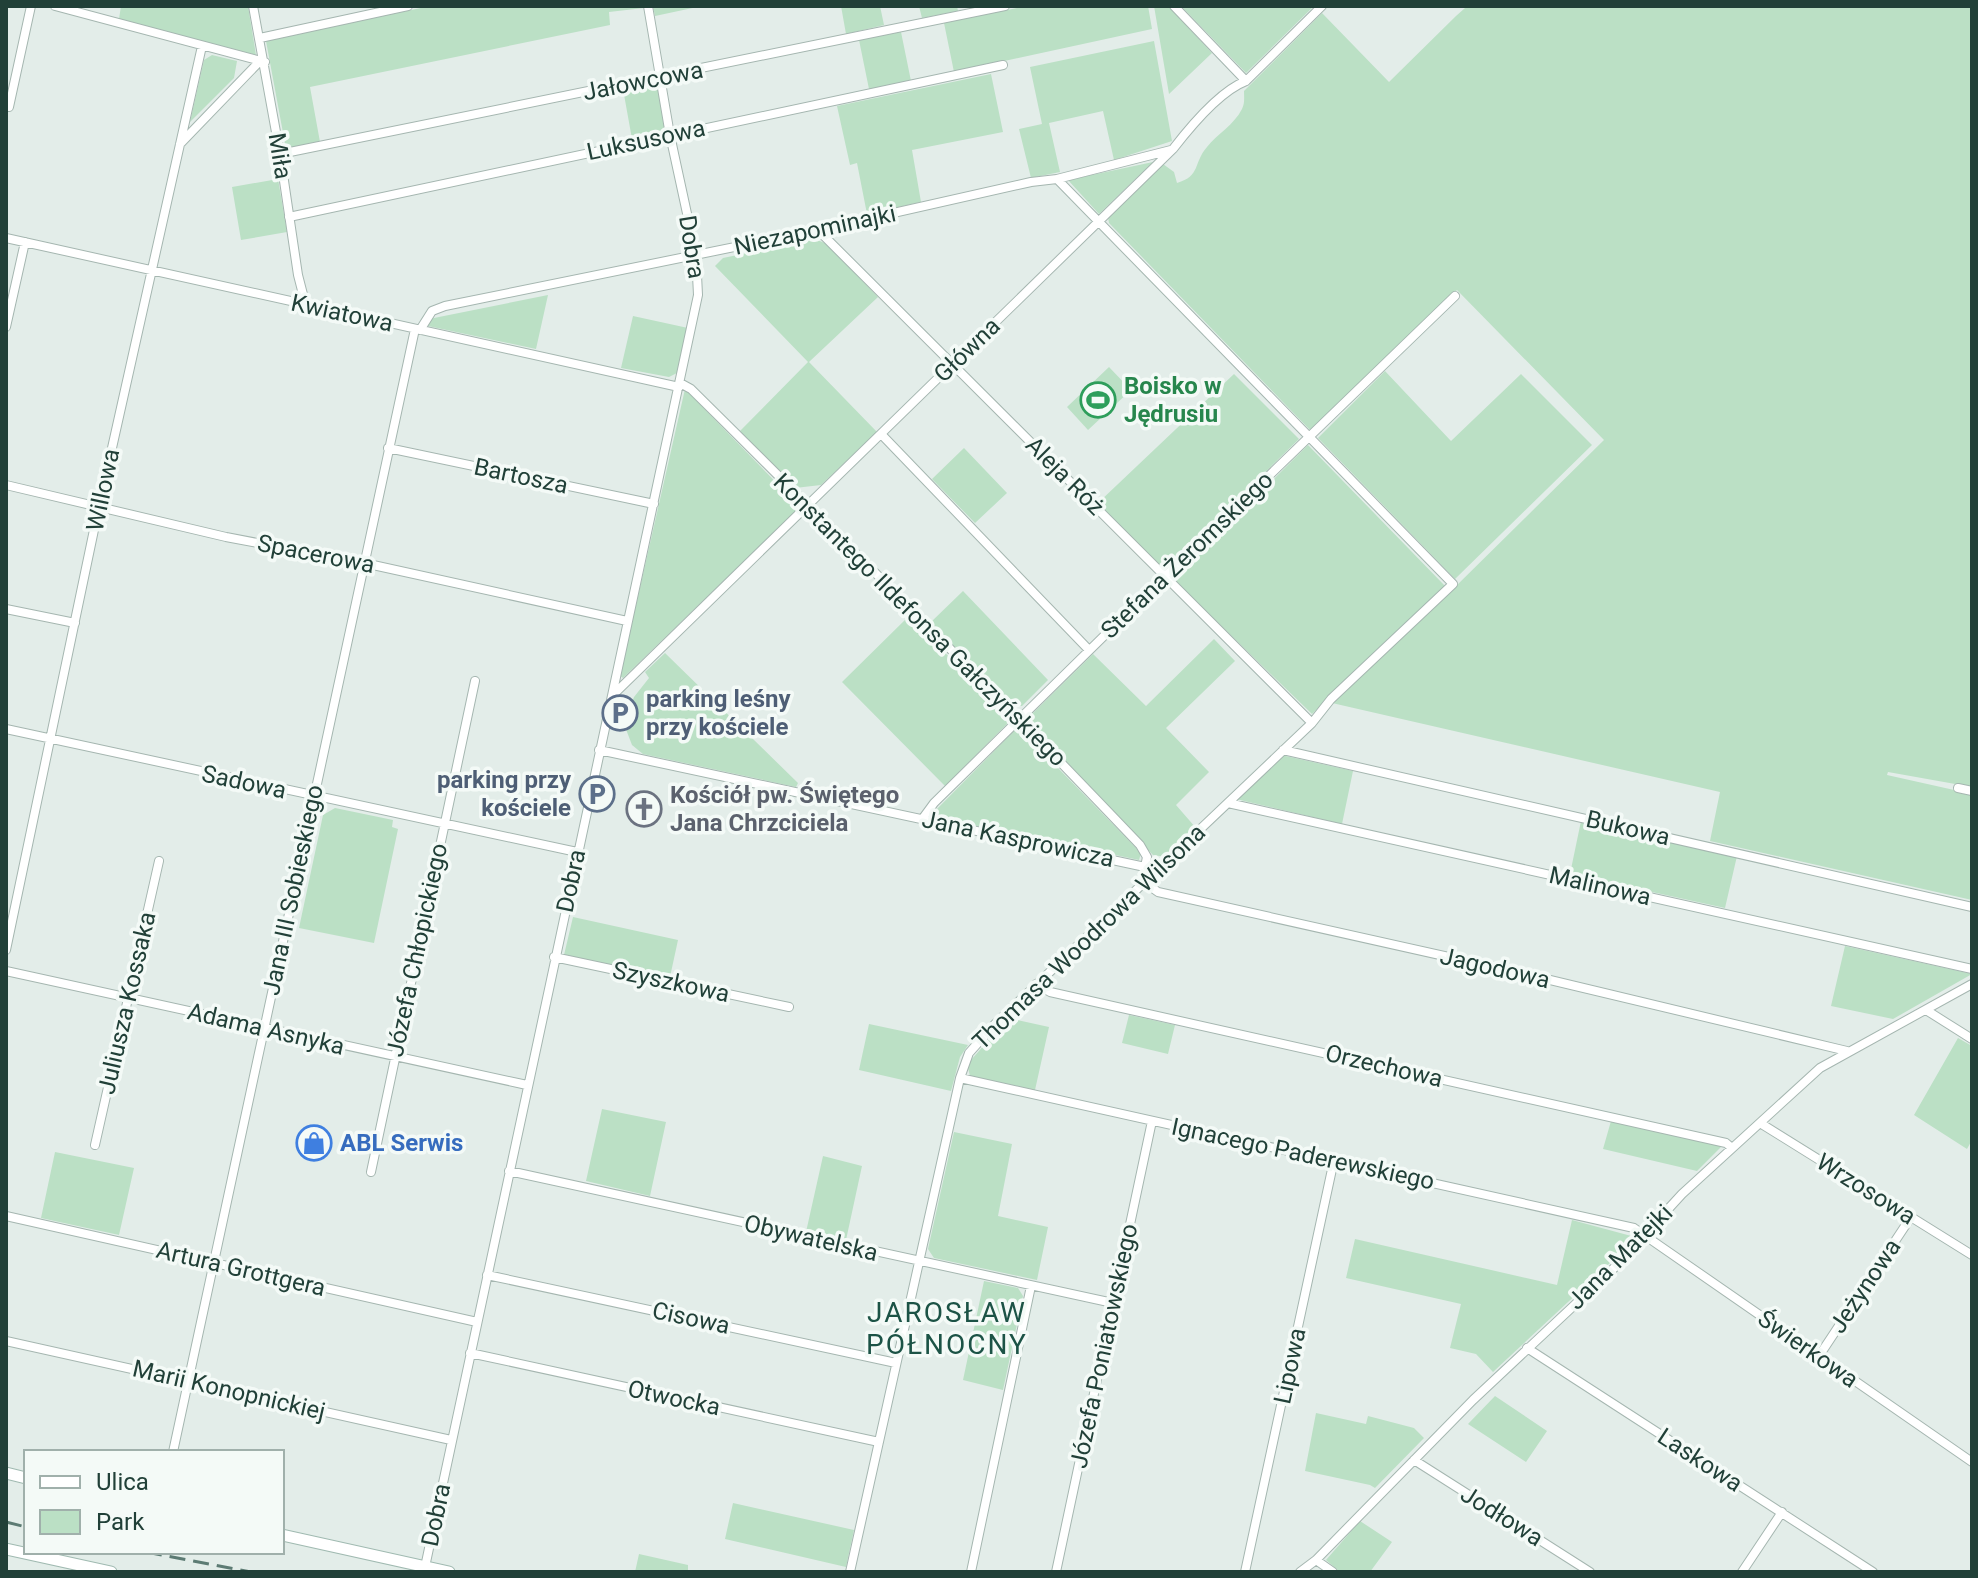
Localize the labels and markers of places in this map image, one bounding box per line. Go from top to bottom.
place label: Boisko w Jędrusiu [1124,372,1222,428]
sports icon: Boisko w Jędrusiu [1079,381,1117,419]
place label: parking leśny przy kościele [646,685,792,741]
parking icon: parking leśny przy kościele [601,694,639,732]
place label: parking przy kościele [437,766,572,822]
parking icon: parking przy kościele [578,775,616,813]
place label: Kościół pw. Świętego Jana Chrzciciela [670,781,899,837]
church icon: Kościół pw. Świętego Jana Chrzciciela [625,790,663,828]
shop icon: ABL Serwis [295,1124,333,1162]
place label: ABL Serwis [340,1129,463,1157]

